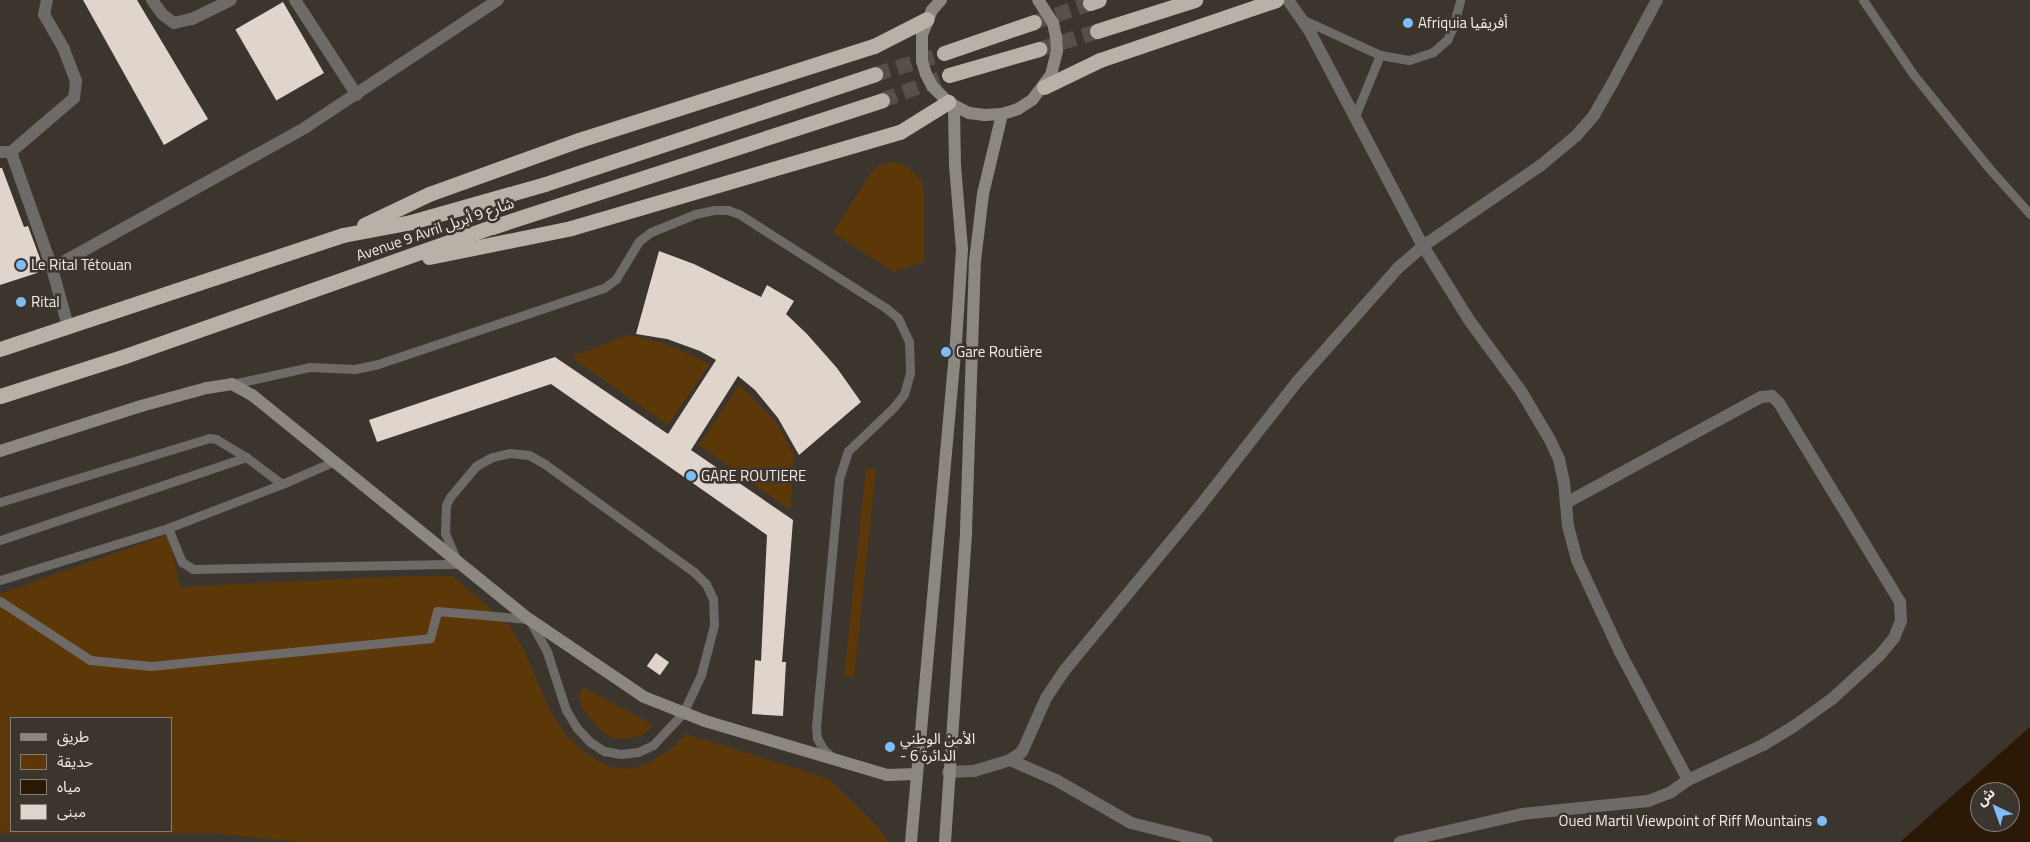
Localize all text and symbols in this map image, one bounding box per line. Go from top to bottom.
place label: Afriquia أفريقيا [1418,14,1508,32]
marker: Afriquia أفريقيا [1402,17,1414,29]
street label: Avenue 9 Avril شارع 9 أبريل [354,194,516,264]
place label: Le Rital Tétouan [31,256,132,274]
marker: Le Rital Tétouan [15,259,27,271]
place label: Rital [31,293,60,311]
marker: Rital [15,296,27,308]
place label: Gare Routière [956,343,1042,361]
marker: Gare Routière [940,346,952,358]
place label: GARE ROUTIERE [701,467,806,485]
marker: GARE ROUTIERE [685,470,697,482]
legend [10,717,172,832]
text: طريق [57,725,89,748]
place label: الأمن الوطني - الدائرة 6 [900,729,975,764]
marker: الأمن الوطني - الدائرة 6 [884,741,896,753]
text: حديقة [57,750,93,773]
text: مياه [57,775,81,798]
north arrow [1970,782,2020,832]
text: ش [1971,782,1999,810]
text: مبنى [57,800,86,823]
place label: Oued Martil Viewpoint of Riff Mountains [1559,812,1812,830]
marker: Oued Martil Viewpoint of Riff Mountains [1816,815,1828,827]

